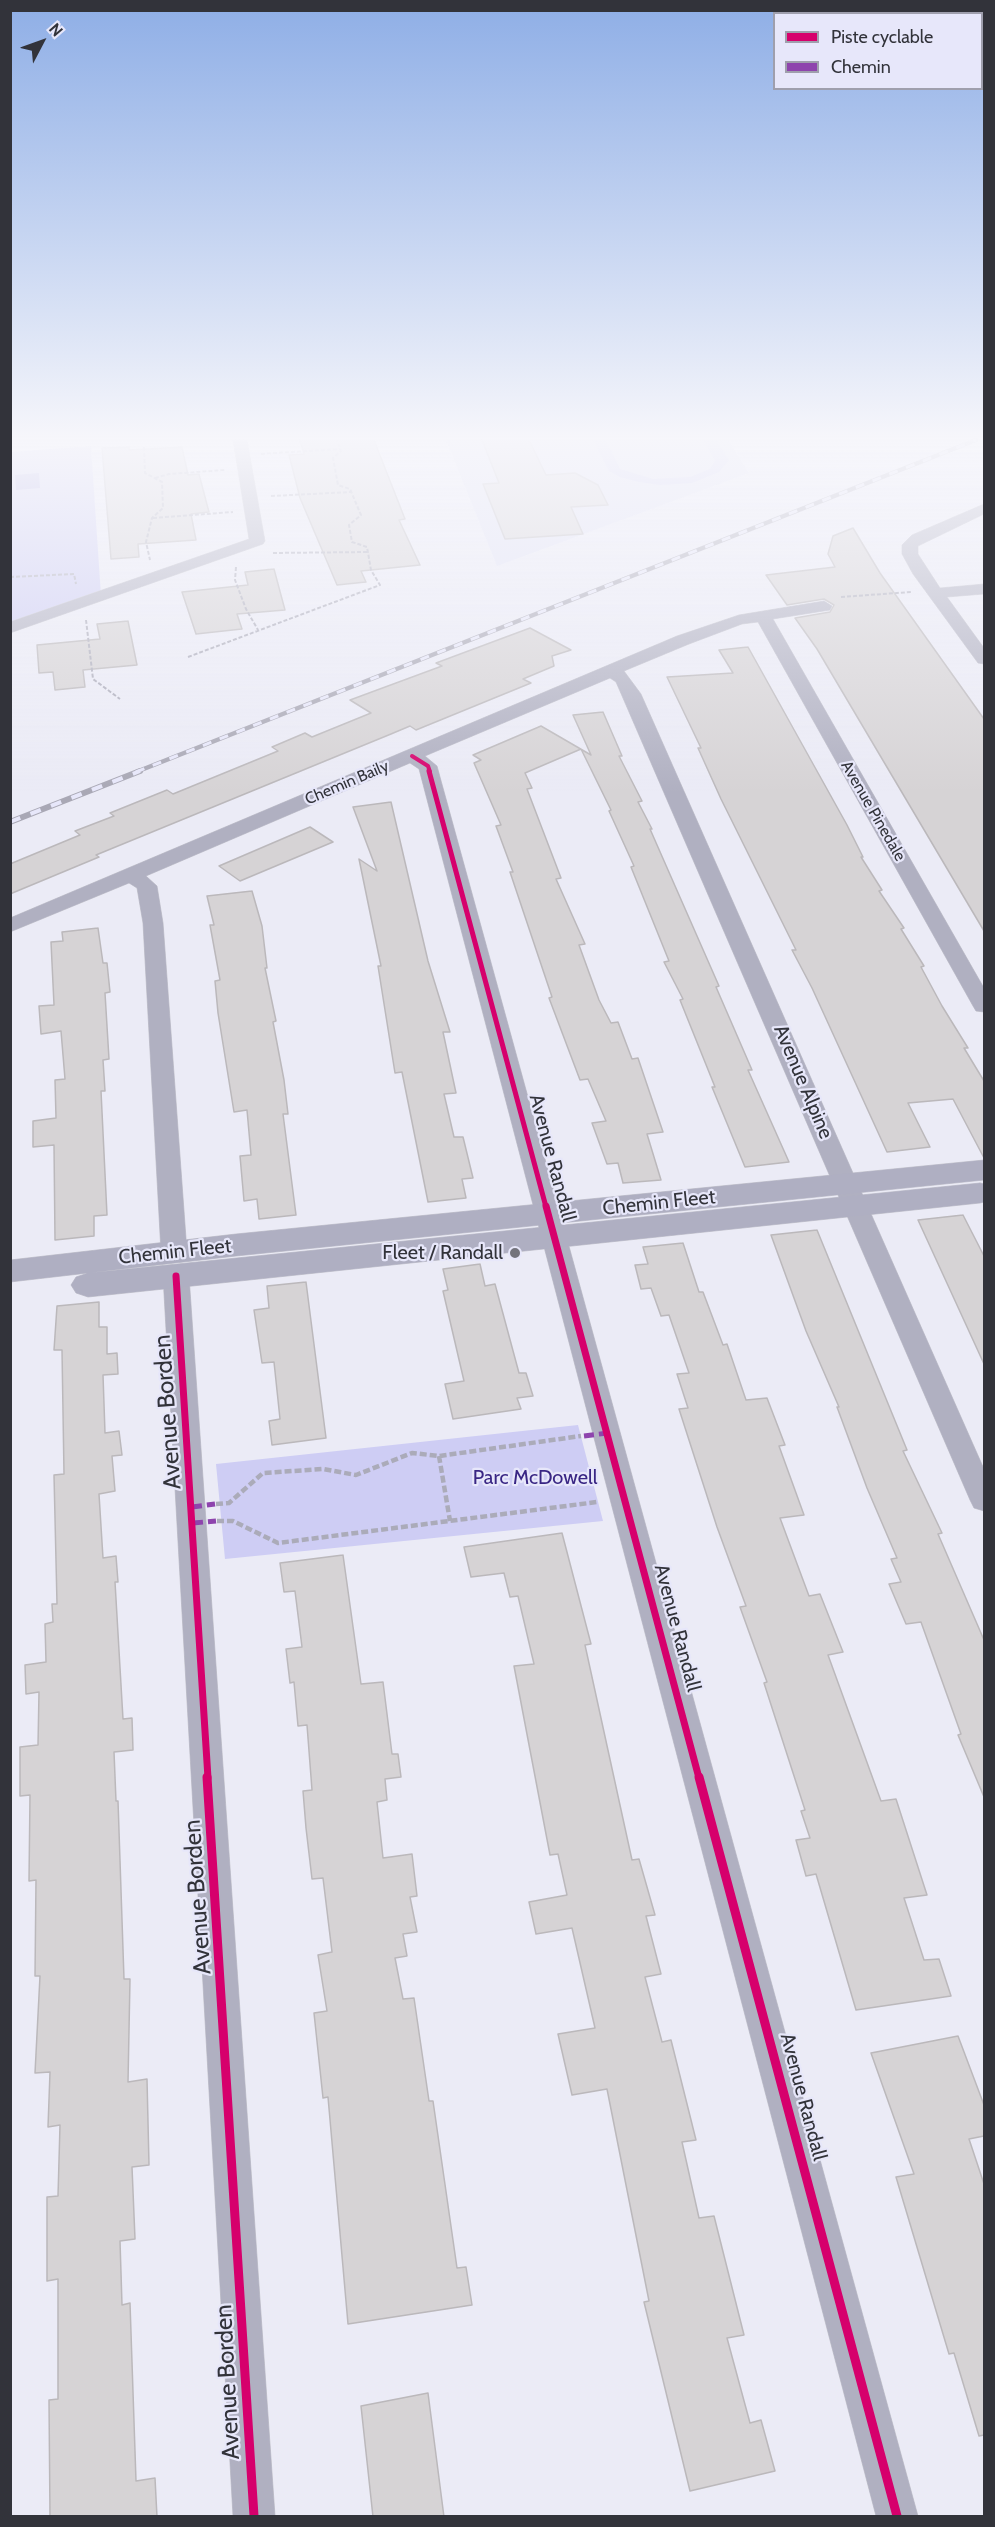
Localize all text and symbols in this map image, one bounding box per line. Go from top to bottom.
north arrow [12,12,72,72]
legend [773,12,983,90]
text: N [45,19,67,40]
text: Piste cyclable [831,26,933,48]
text: Chemin [831,56,891,78]
street label: Chemin Baily [302,757,392,809]
street label: Avenue Pinedale [837,758,909,864]
street label: Avenue Alpine [768,1021,838,1143]
street label: Avenue Randall [523,1092,581,1224]
street label: Chemin Fleet [601,1185,717,1221]
street label: Chemin Fleet [117,1234,233,1270]
place label: Fleet / Randall [382,1241,503,1265]
marker: Fleet / Randall [508,1246,522,1260]
street label: Avenue Borden [148,1334,188,1490]
park label: Parc McDowell [473,1466,597,1490]
street label: Avenue Randall [648,1562,706,1694]
street label: Avenue Borden [178,1819,218,1975]
street label: Avenue Randall [774,2031,832,2163]
street label: Avenue Borden [210,2304,246,2460]

